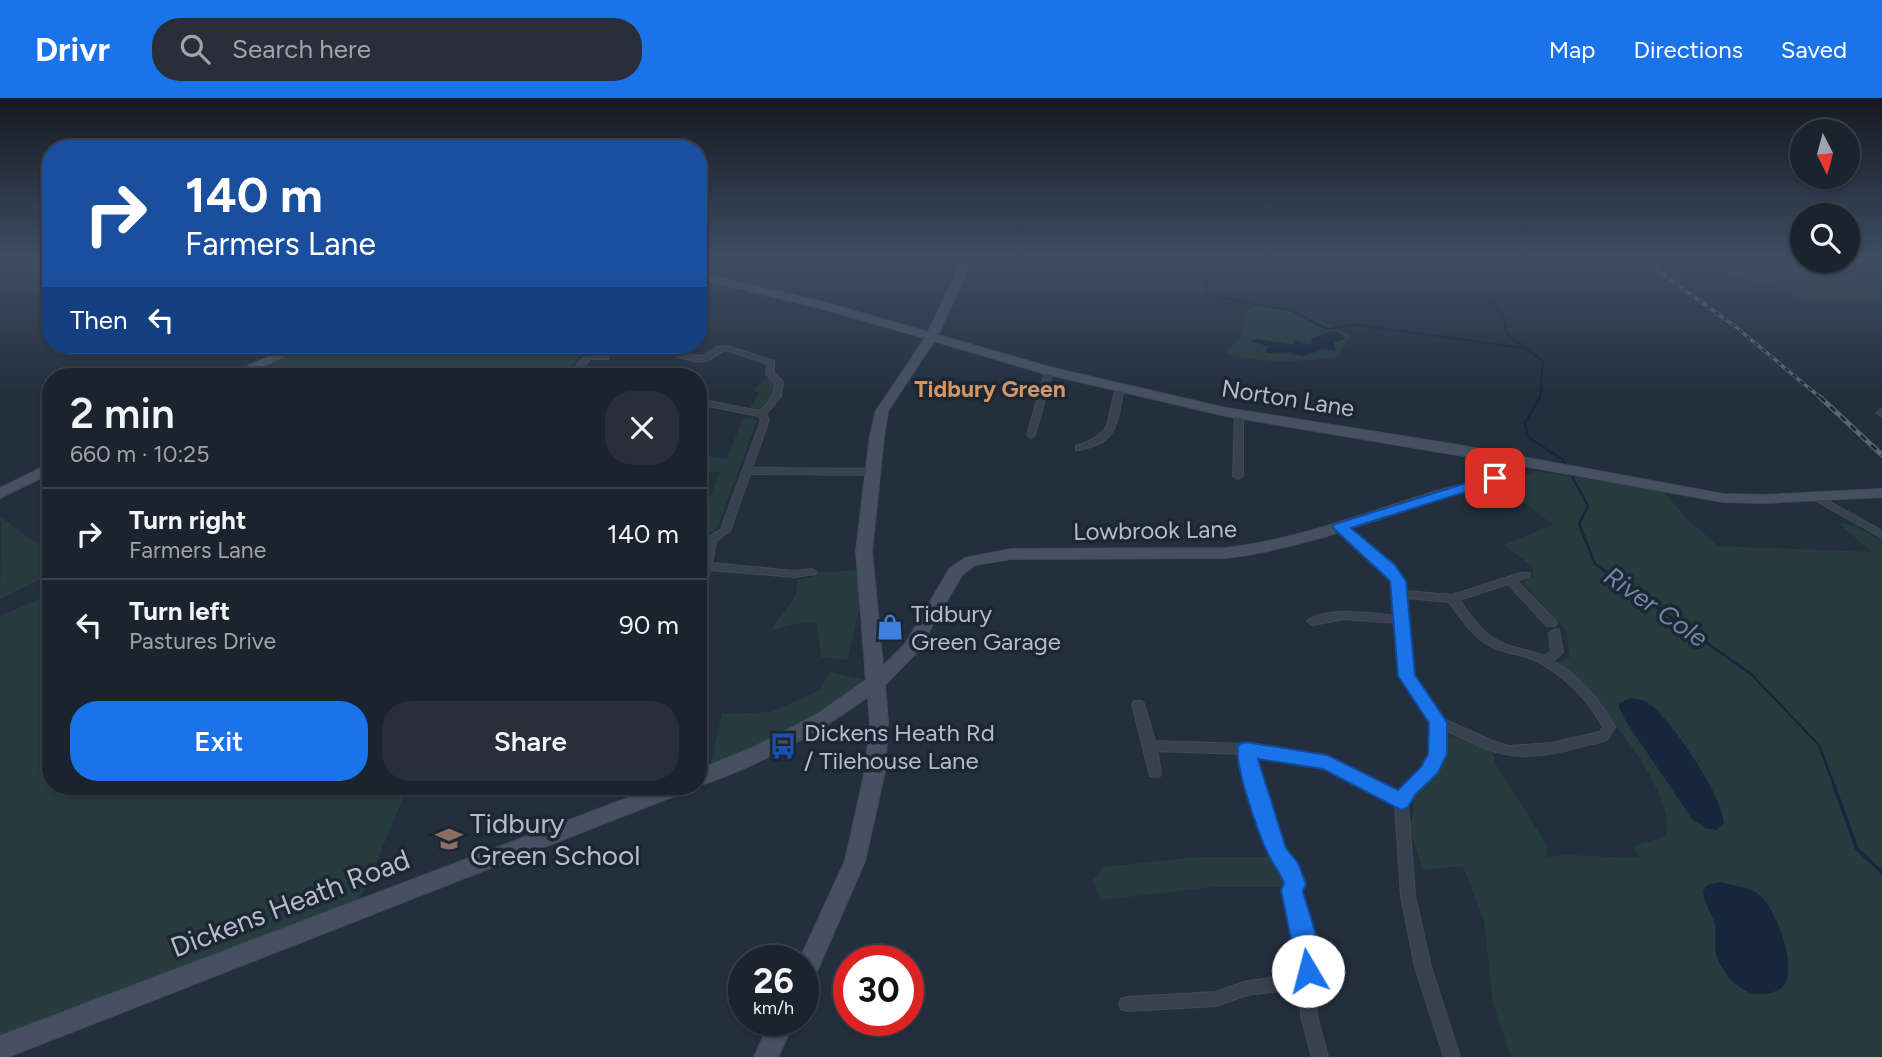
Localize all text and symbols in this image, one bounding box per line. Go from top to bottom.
search box [152,18,642,81]
text: Drivr [35,30,110,69]
icon: search [176,30,214,68]
text: Search here [232,33,371,65]
text: Map [1549,35,1595,64]
text: Directions [1633,35,1743,64]
text: Saved [1781,35,1847,64]
north arrow [1790,119,1860,189]
map controls [1790,119,1860,273]
text: 140 m [185,165,323,224]
icon: right [70,168,161,259]
button: search [1790,203,1860,273]
text: Farmers Lane [185,225,376,263]
icon: left [142,301,180,339]
text: Then [70,304,128,336]
street label: Norton Lane [1220,373,1356,423]
district label: Tidbury Green [914,375,1066,403]
text: 2 min [70,388,175,439]
button: close [605,391,679,465]
text: 660 m · 10:25 [70,440,209,468]
pin [1465,448,1525,508]
icon: arrive [1476,459,1514,497]
text: Turn right [129,504,246,536]
street label: Lowbrook Lane [1073,514,1237,546]
icon: right [70,515,108,553]
text: 140 m [607,518,679,550]
text: Farmers Lane [129,536,266,564]
water label: River Cole [1598,560,1714,654]
text: Turn left [129,595,230,627]
place label: Tidbury Green Garage [911,599,1061,656]
icon: left [70,606,108,644]
text: 90 m [619,609,679,641]
shop icon: Tidbury Green Garage [875,612,905,642]
text: Pastures Drive [129,627,276,655]
button: Exit [70,701,368,781]
button: Share [382,701,679,781]
place label: Dickens Heath Rd / Tilehouse Lane [804,718,995,775]
bus stop icon: Dickens Heath Rd / Tilehouse Lane [768,731,798,761]
place label: Tidbury Green School [470,806,640,872]
school or university icon: Tidbury Green School [434,824,464,854]
street label: Dickens Heath Road [166,842,414,964]
position arrow [1271,934,1345,1008]
speed limit sign: 30 [833,945,924,1036]
text: 26 [753,960,794,1002]
text: km/h [753,997,794,1019]

